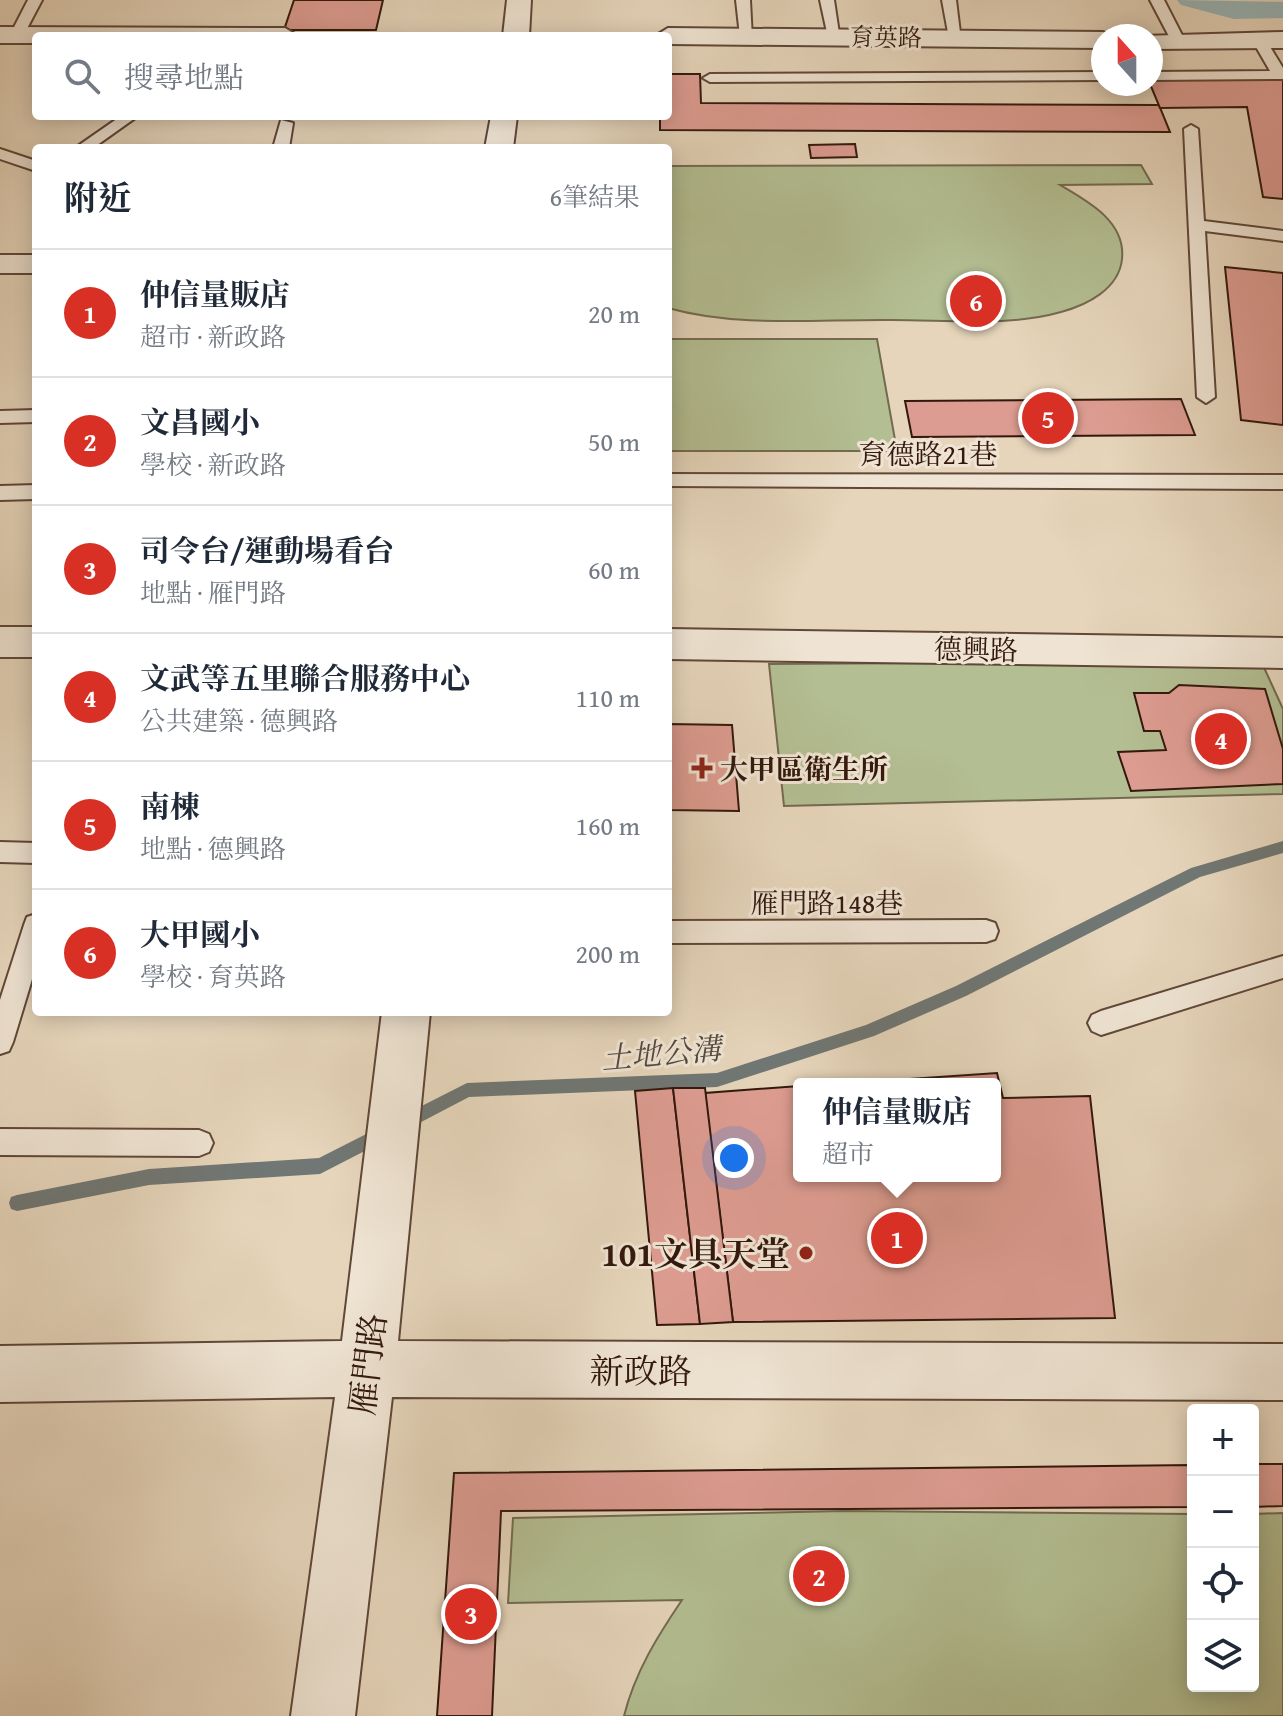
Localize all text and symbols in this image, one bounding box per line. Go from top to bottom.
street label: 育英路 [850,19,922,55]
north arrow [1091,24,1163,96]
search box [32,32,672,120]
icon: search [60,54,104,98]
text: 搜尋地點 [124,55,244,99]
text: 附近 [64,173,132,222]
text: 6筆結果 [549,177,640,216]
pin: 6 [950,271,1002,331]
text: 仲信量販店 [140,272,290,316]
text: 1 [83,294,97,333]
text: 20 m [588,294,640,333]
text: 超市 · 新政路 [140,317,286,356]
pin: 5 [1022,388,1074,448]
text: 文昌國小 [140,400,260,444]
text: 2 [83,422,97,461]
text: 50 m [588,422,640,461]
street label: 育德路21巷 [859,433,997,474]
text: 學校 · 新政路 [140,445,286,484]
text: 司令台/運動場看台 [140,528,394,572]
text: 3 [83,550,97,589]
text: 60 m [588,550,640,589]
text: 地點 · 雁門路 [140,573,286,612]
street label: 德興路 [934,628,1018,670]
text: 文武等五里聯合服務中心 [140,656,470,700]
text: 4 [83,678,97,717]
text: 110 m [575,678,640,717]
text: 公共建築 · 德興路 [140,701,338,740]
pin: 4 [1195,709,1247,769]
place label: 大甲區衛生所 [720,748,888,789]
marker: 大甲區衛生所 [691,757,713,779]
text: 南棟 [140,784,200,828]
text: 5 [83,806,97,845]
text: 160 m [575,806,640,845]
text: 地點 · 德興路 [140,829,286,868]
street label: 雁門路148巷 [751,882,903,923]
text: 大甲國小 [140,912,260,956]
text: 6 [83,934,97,973]
text: 200 m [575,934,640,973]
text: 學校 · 育英路 [140,957,286,996]
water label: 土地公溝 [599,1026,727,1080]
popup [793,1078,1001,1182]
text: 仲信量販店 [822,1089,972,1133]
text: 超市 [822,1134,874,1173]
your location [714,1138,754,1178]
pin: 1 [871,1208,923,1268]
place label: 101文具天堂 [601,1229,790,1278]
marker: 101文具天堂 [797,1244,815,1262]
street label: 雁門路 [336,1310,398,1418]
street label: 新政路 [590,1346,692,1395]
map controls [1187,1404,1259,1692]
button: + [1187,1404,1259,1476]
button: − [1187,1476,1259,1548]
pin: 2 [793,1546,845,1606]
button: locate [1187,1548,1259,1620]
pin: 3 [445,1584,497,1644]
button: layers [1187,1620,1259,1692]

